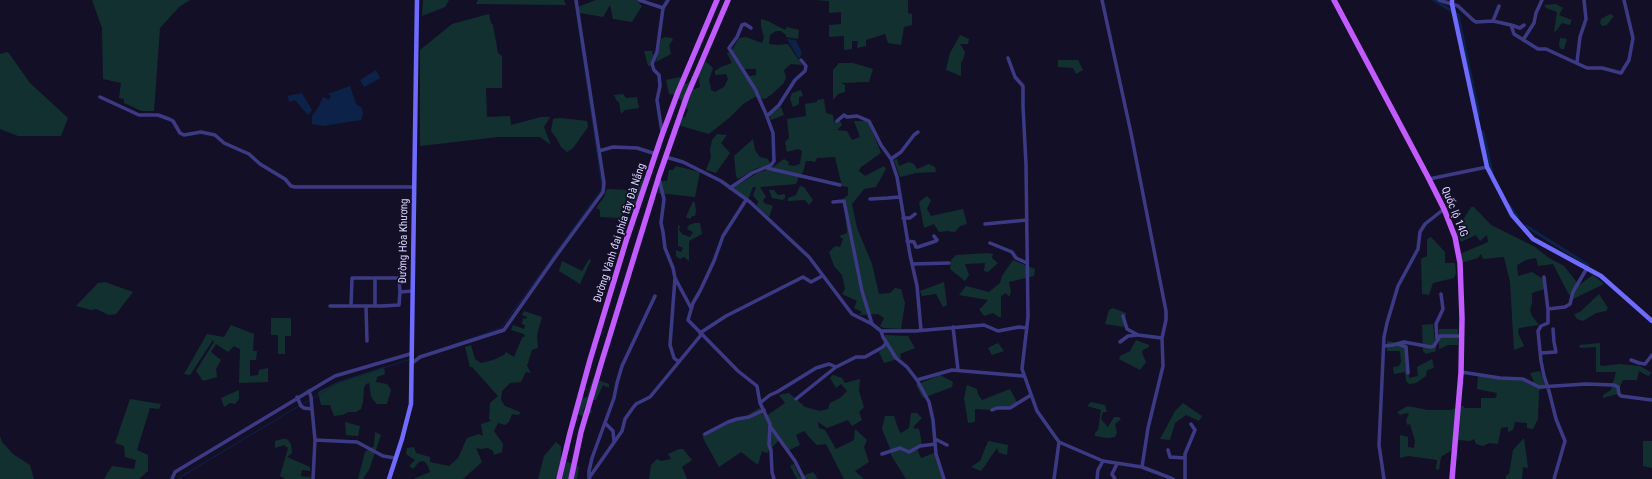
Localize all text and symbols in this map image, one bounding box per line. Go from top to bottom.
street label: Đường Vành đai phía tây Đà Nẵng [591,162,649,304]
street label: Quốc lộ 14G [1438,185,1470,239]
street label: Đường Hòa Khương [397,198,411,284]

